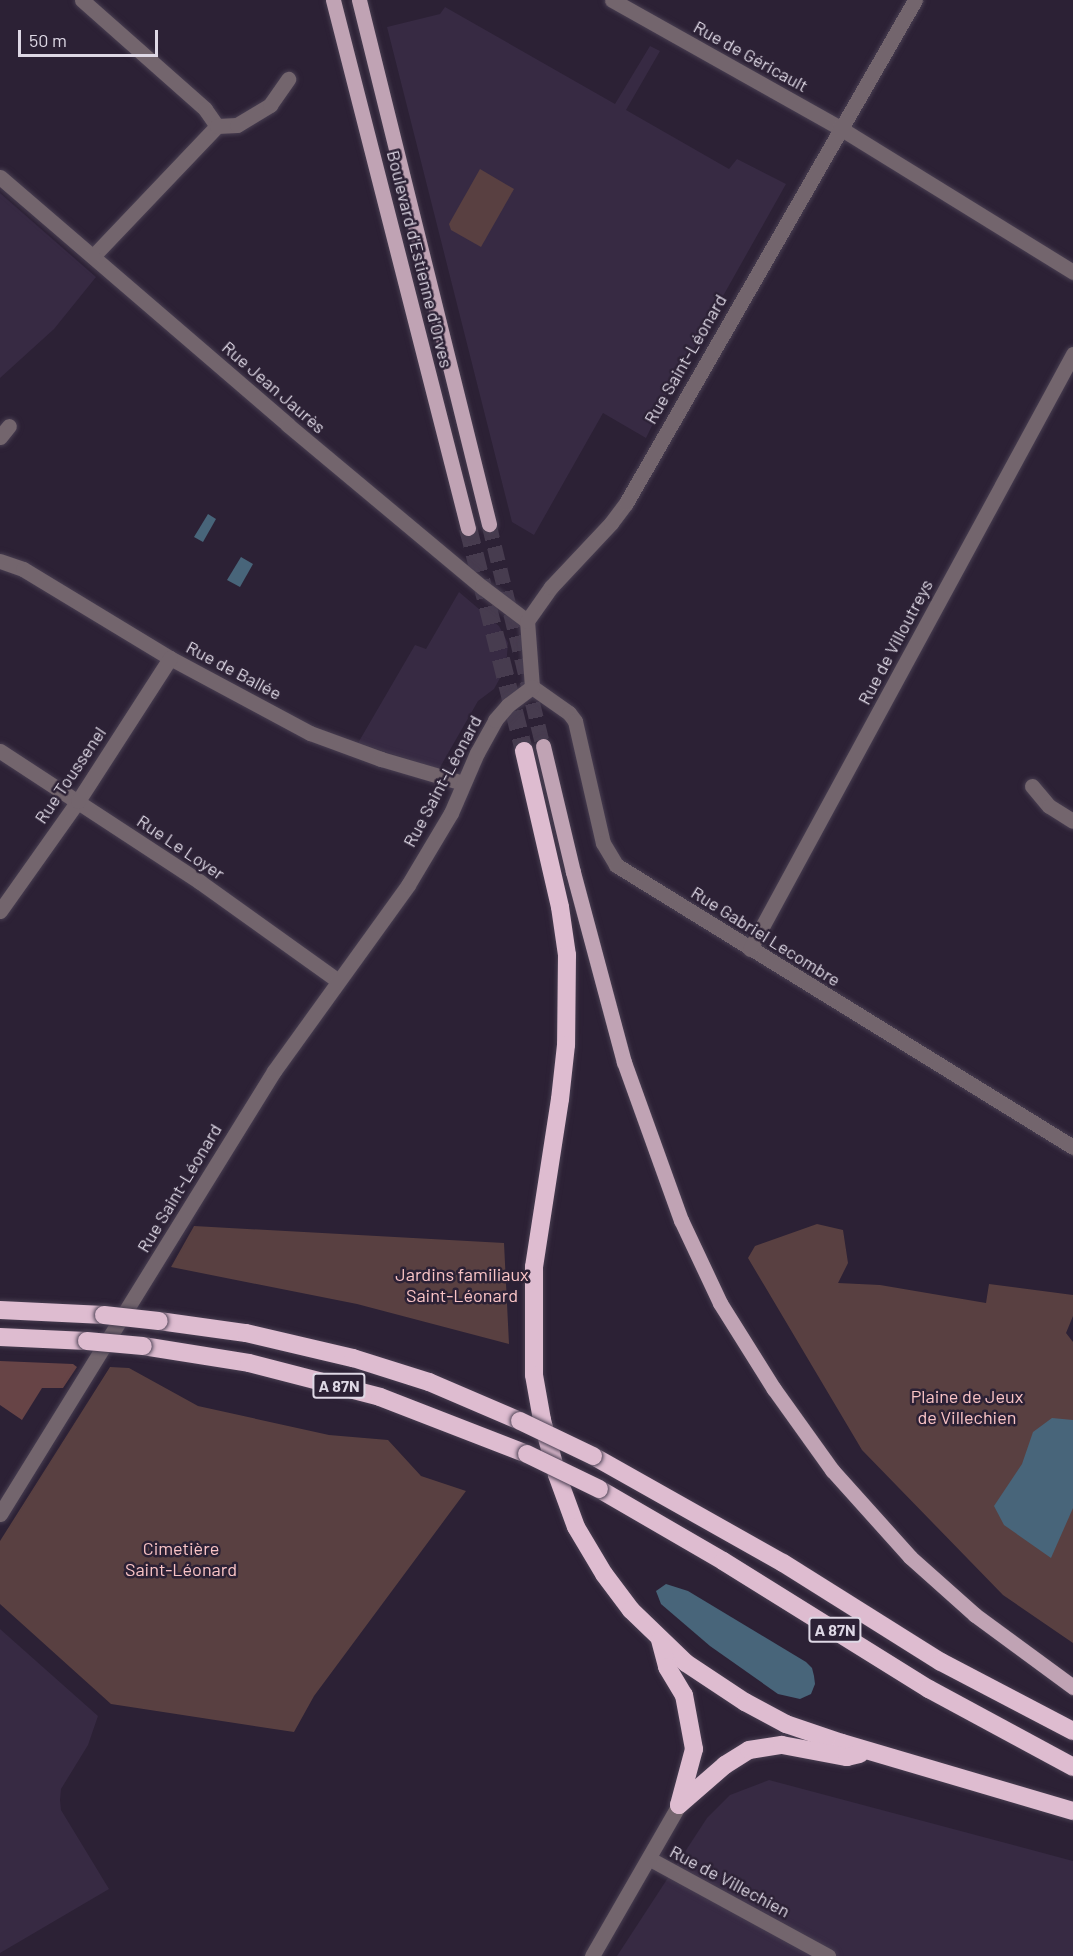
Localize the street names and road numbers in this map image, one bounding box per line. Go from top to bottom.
street label: Rue de Géricault [690,16,812,96]
street label: Boulevard d'Estienne d'Orves [382,148,458,370]
street label: Rue Saint-Léonard [639,290,731,428]
street label: Rue Jean Jaurès [218,336,330,438]
street label: Rue de Villoutreys [853,576,937,708]
street label: Rue de Ballée [183,636,285,704]
street label: Rue Saint-Léonard [398,711,486,851]
street label: Rue Toussenel [30,722,110,828]
street label: Rue Le Loyer [133,810,229,884]
street label: Rue Gabriel Lecombre [687,881,845,991]
street label: Rue Saint-Léonard [132,1120,226,1256]
road number: A 87N [312,1373,366,1399]
road number: A 87N [808,1617,862,1643]
street label: Rue de Villechien [666,1840,794,1922]

